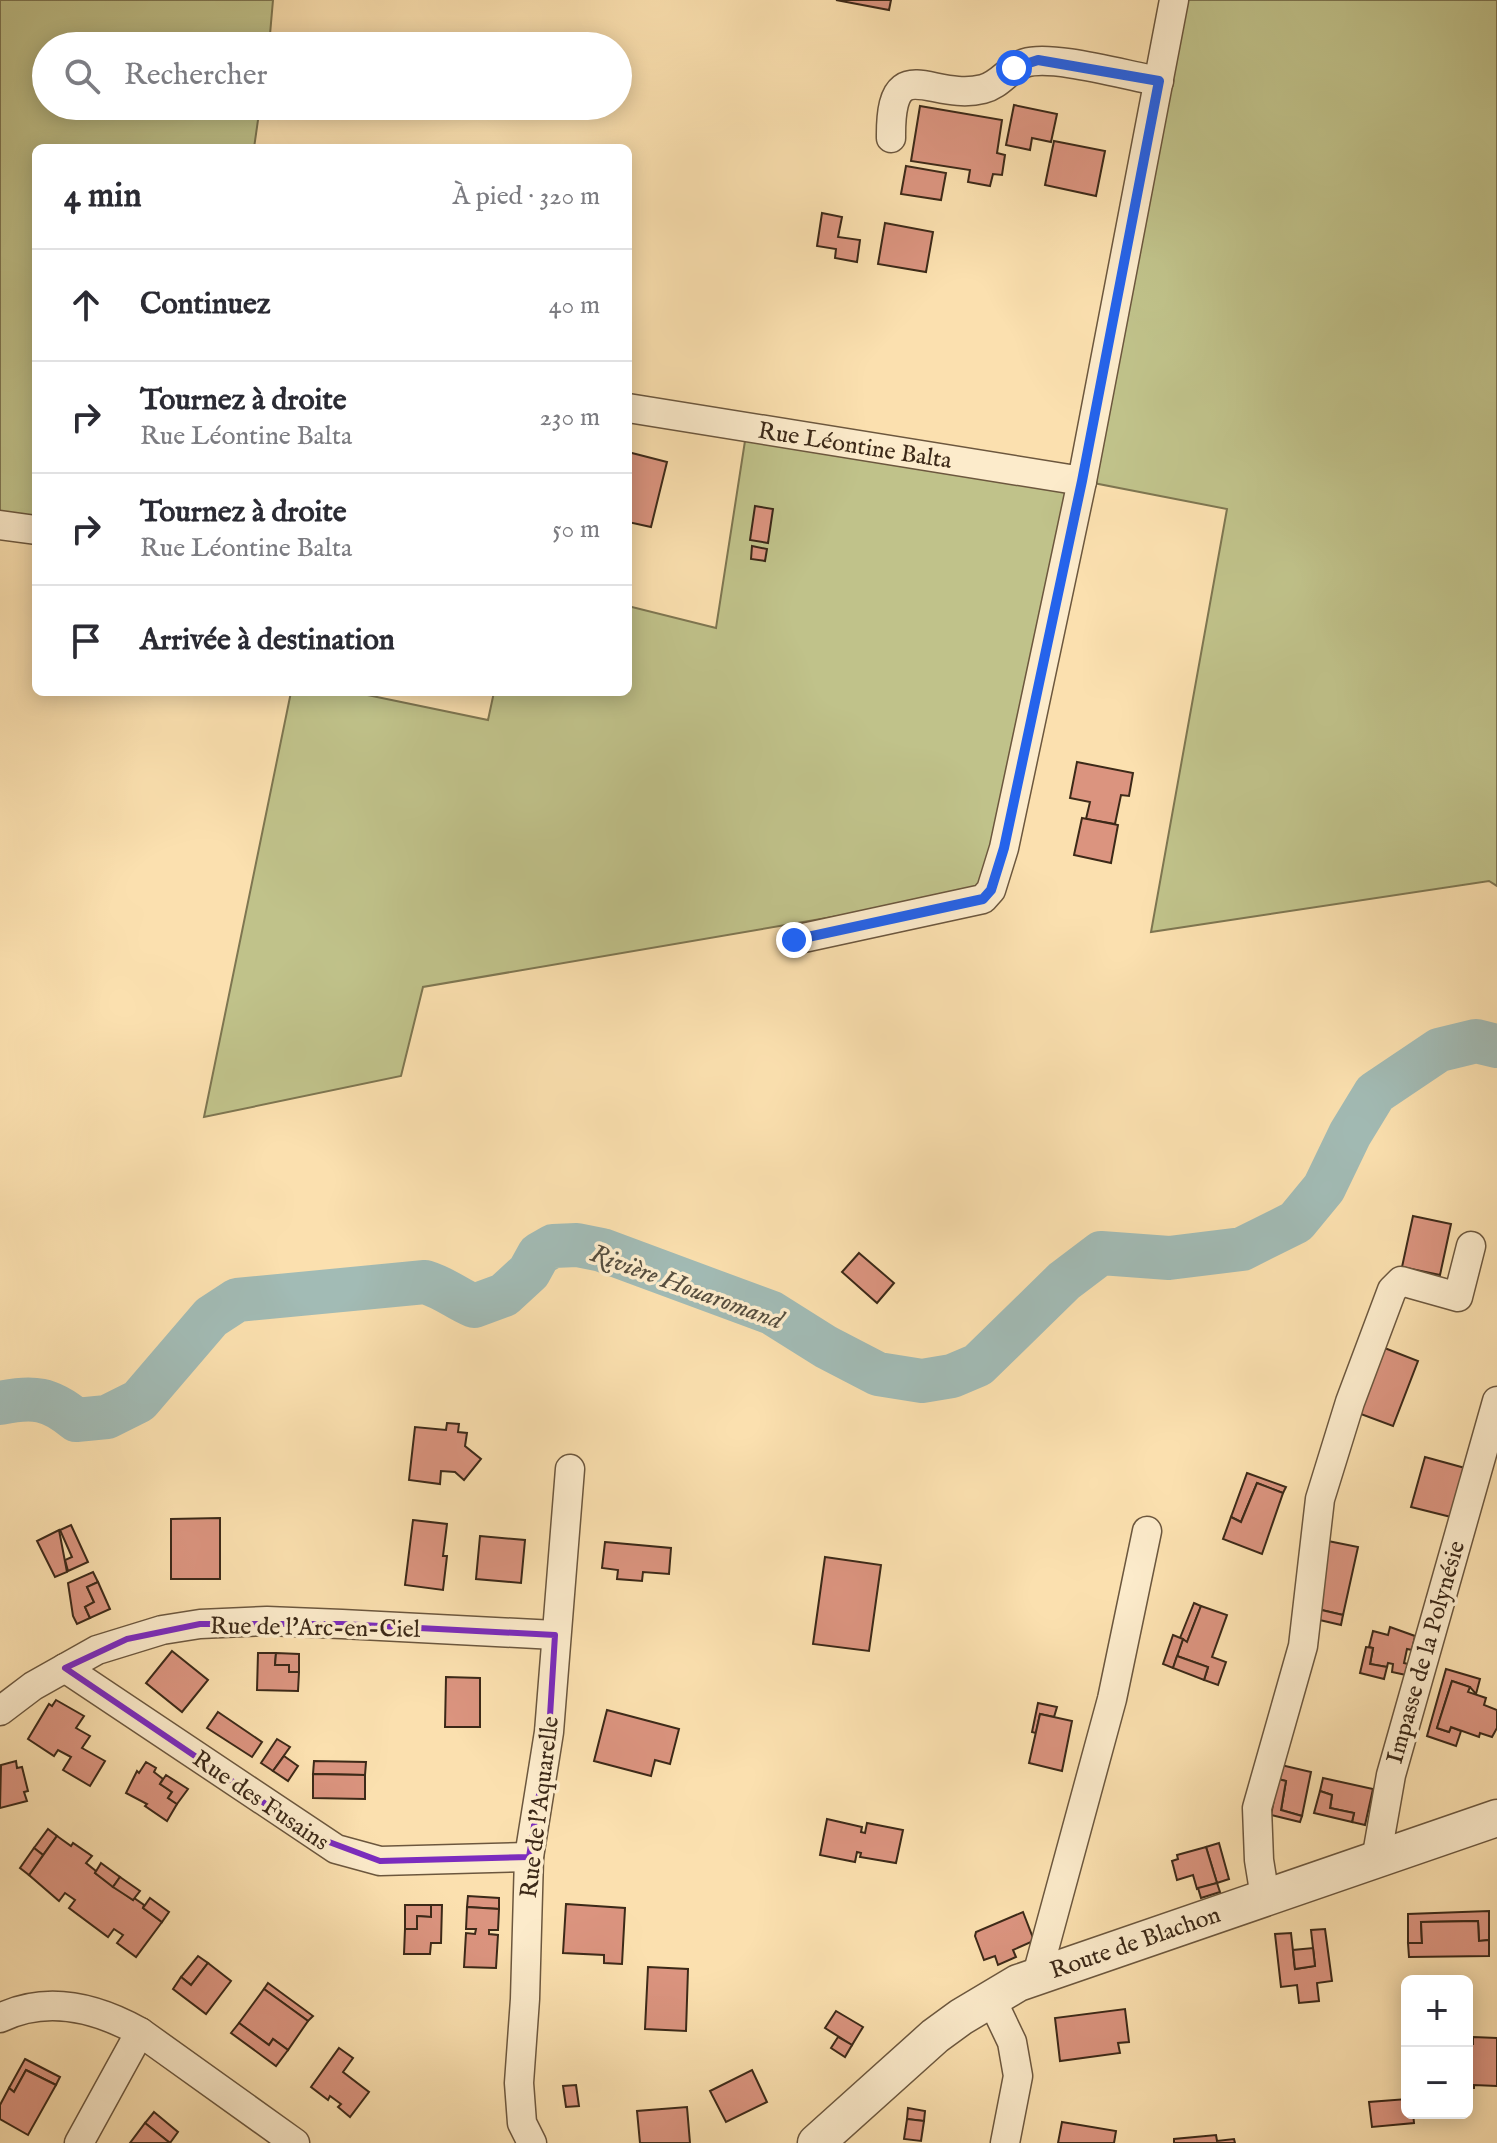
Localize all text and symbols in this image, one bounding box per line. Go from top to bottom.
search box [32,32,632,120]
route start [996,50,1032,86]
icon: search [60,54,104,98]
text: Rechercher [124,57,268,95]
text: 4 min [64,175,142,218]
text: À pied · 320 m [453,180,600,213]
icon: ahead [64,283,108,327]
text: Continuez [140,286,271,324]
text: 40 m [549,289,600,322]
text: Tournez à droite [140,382,347,420]
icon: right [64,395,108,439]
text: 230 m [540,401,600,434]
street label: Rue Léontine Balta [756,416,955,477]
text: Rue Léontine Balta [140,420,352,453]
text: Tournez à droite [140,494,347,532]
icon: right [64,507,108,551]
text: 50 m [552,513,600,546]
text: Rue Léontine Balta [140,532,352,565]
icon: arrive [64,619,108,663]
text: Arrivée à destination [140,622,395,660]
route end [776,922,812,958]
water label: Rivière Houaromand [586,1237,789,1338]
street label: Impasse de la Polynésie [1380,1537,1473,1767]
street label: Rue de l'Arc-en-Ciel [209,1611,421,1646]
street label: Rue de l'Aquarelle [514,1715,567,1900]
street label: Rue des Fusains [186,1744,334,1858]
street label: Route de Blachon [1046,1900,1225,1987]
map controls [1401,1975,1473,2119]
button: + [1401,1975,1473,2047]
button: − [1401,2047,1473,2119]

